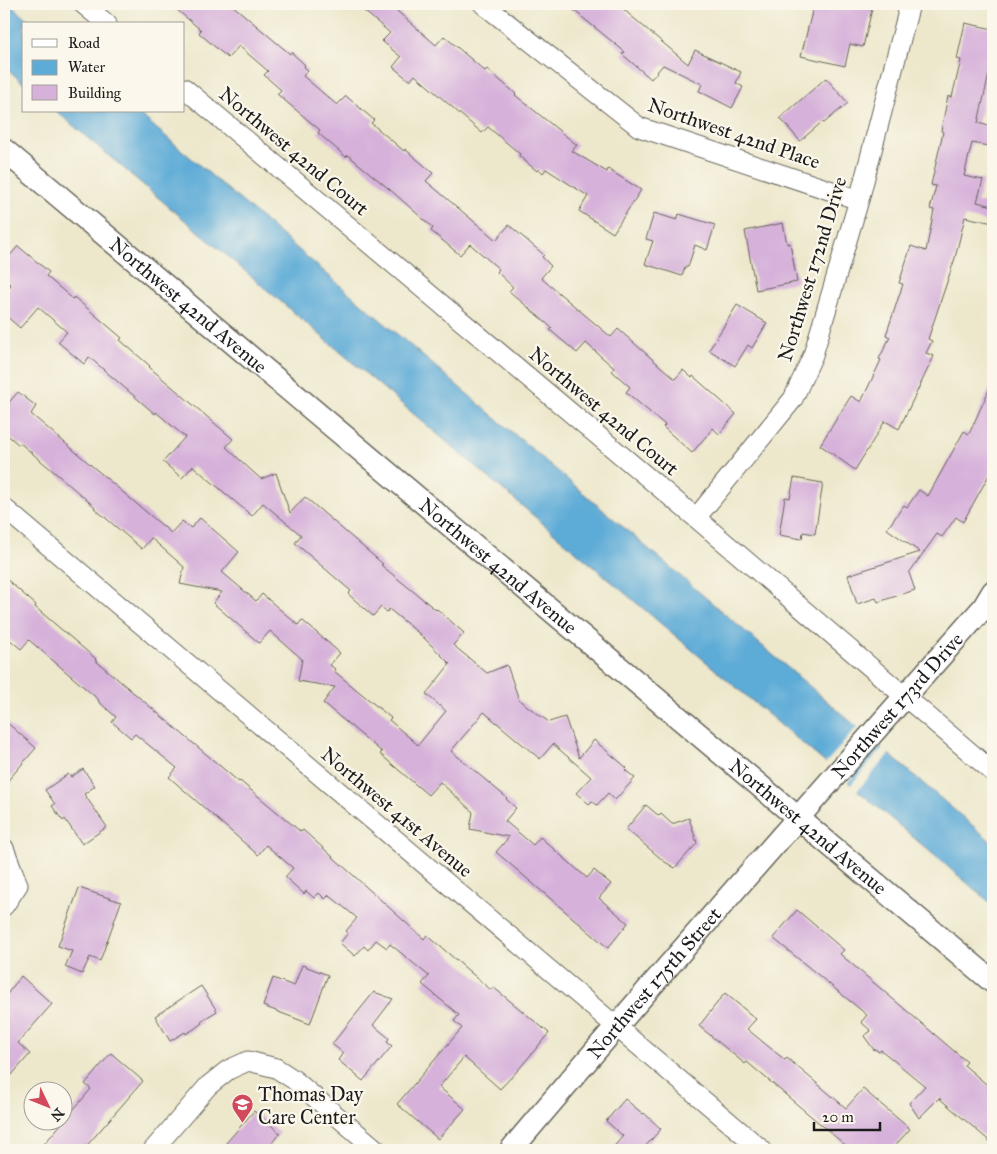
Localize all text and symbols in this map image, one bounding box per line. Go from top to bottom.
legend [22,22,185,112]
text: Road [68,34,100,52]
text: Water [68,58,105,76]
street label: Northwest 42nd Court [214,82,374,220]
text: Building [68,84,122,102]
street label: Northwest 42nd Place [645,92,823,174]
street label: Northwest 172nd Drive [772,174,852,364]
street label: Northwest 42nd Avenue [105,232,272,378]
street label: Northwest 42nd Court [524,342,684,480]
street label: Northwest 42nd Avenue [415,493,582,639]
street label: Northwest 173rd Drive [826,627,968,783]
street label: Northwest 41st Avenue [317,742,477,882]
street label: Northwest 42nd Avenue [725,753,892,900]
street label: Northwest 175th Street [582,902,726,1063]
north arrow [22,1082,72,1132]
place label: Thomas Day Care Center [258,1082,364,1129]
school or university icon: Thomas Day Care Center [230,1093,254,1124]
scale bar [814,1099,881,1131]
text: N [47,1104,67,1125]
text: 20 m [822,1108,854,1126]

